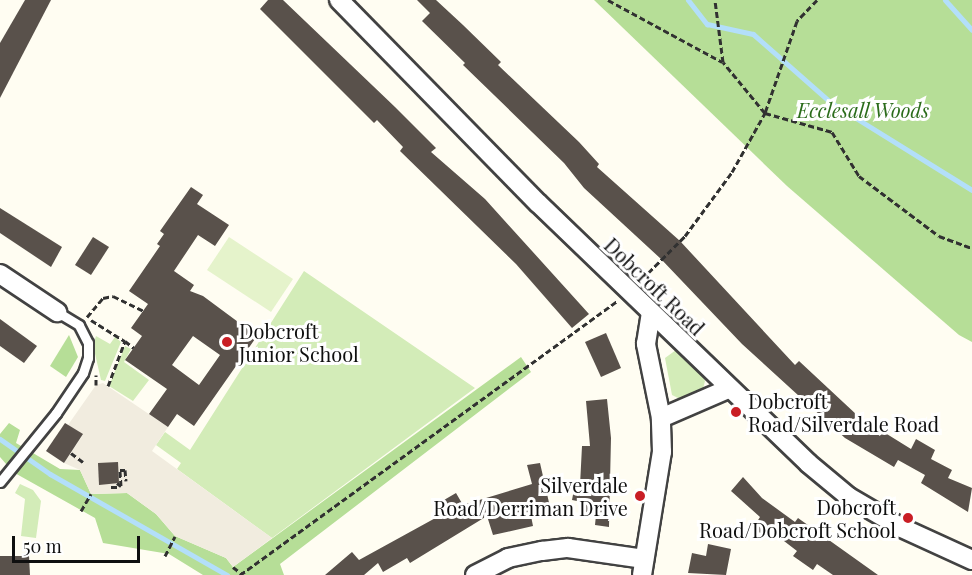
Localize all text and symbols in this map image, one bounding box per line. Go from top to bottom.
park label: Ecclesall Woods [797,97,929,121]
street label: Dobcroft Road [600,232,710,340]
place label: Dobcroft Junior School [239,318,359,365]
marker: Dobcroft Junior School [220,335,234,349]
place label: Dobcroft Road/Silverdale Road [748,388,939,435]
marker: Dobcroft Road/Silverdale Road [729,405,743,419]
place label: Silverdale Road/Derriman Drive [433,472,628,519]
marker: Silverdale Road/Derriman Drive [633,489,647,503]
place label: Dobcroft Road/Dobcroft School [699,494,896,541]
marker: Dobcroft Road/Dobcroft School [901,511,915,525]
scale bar [15,524,142,562]
text: 50 m [23,534,62,558]

